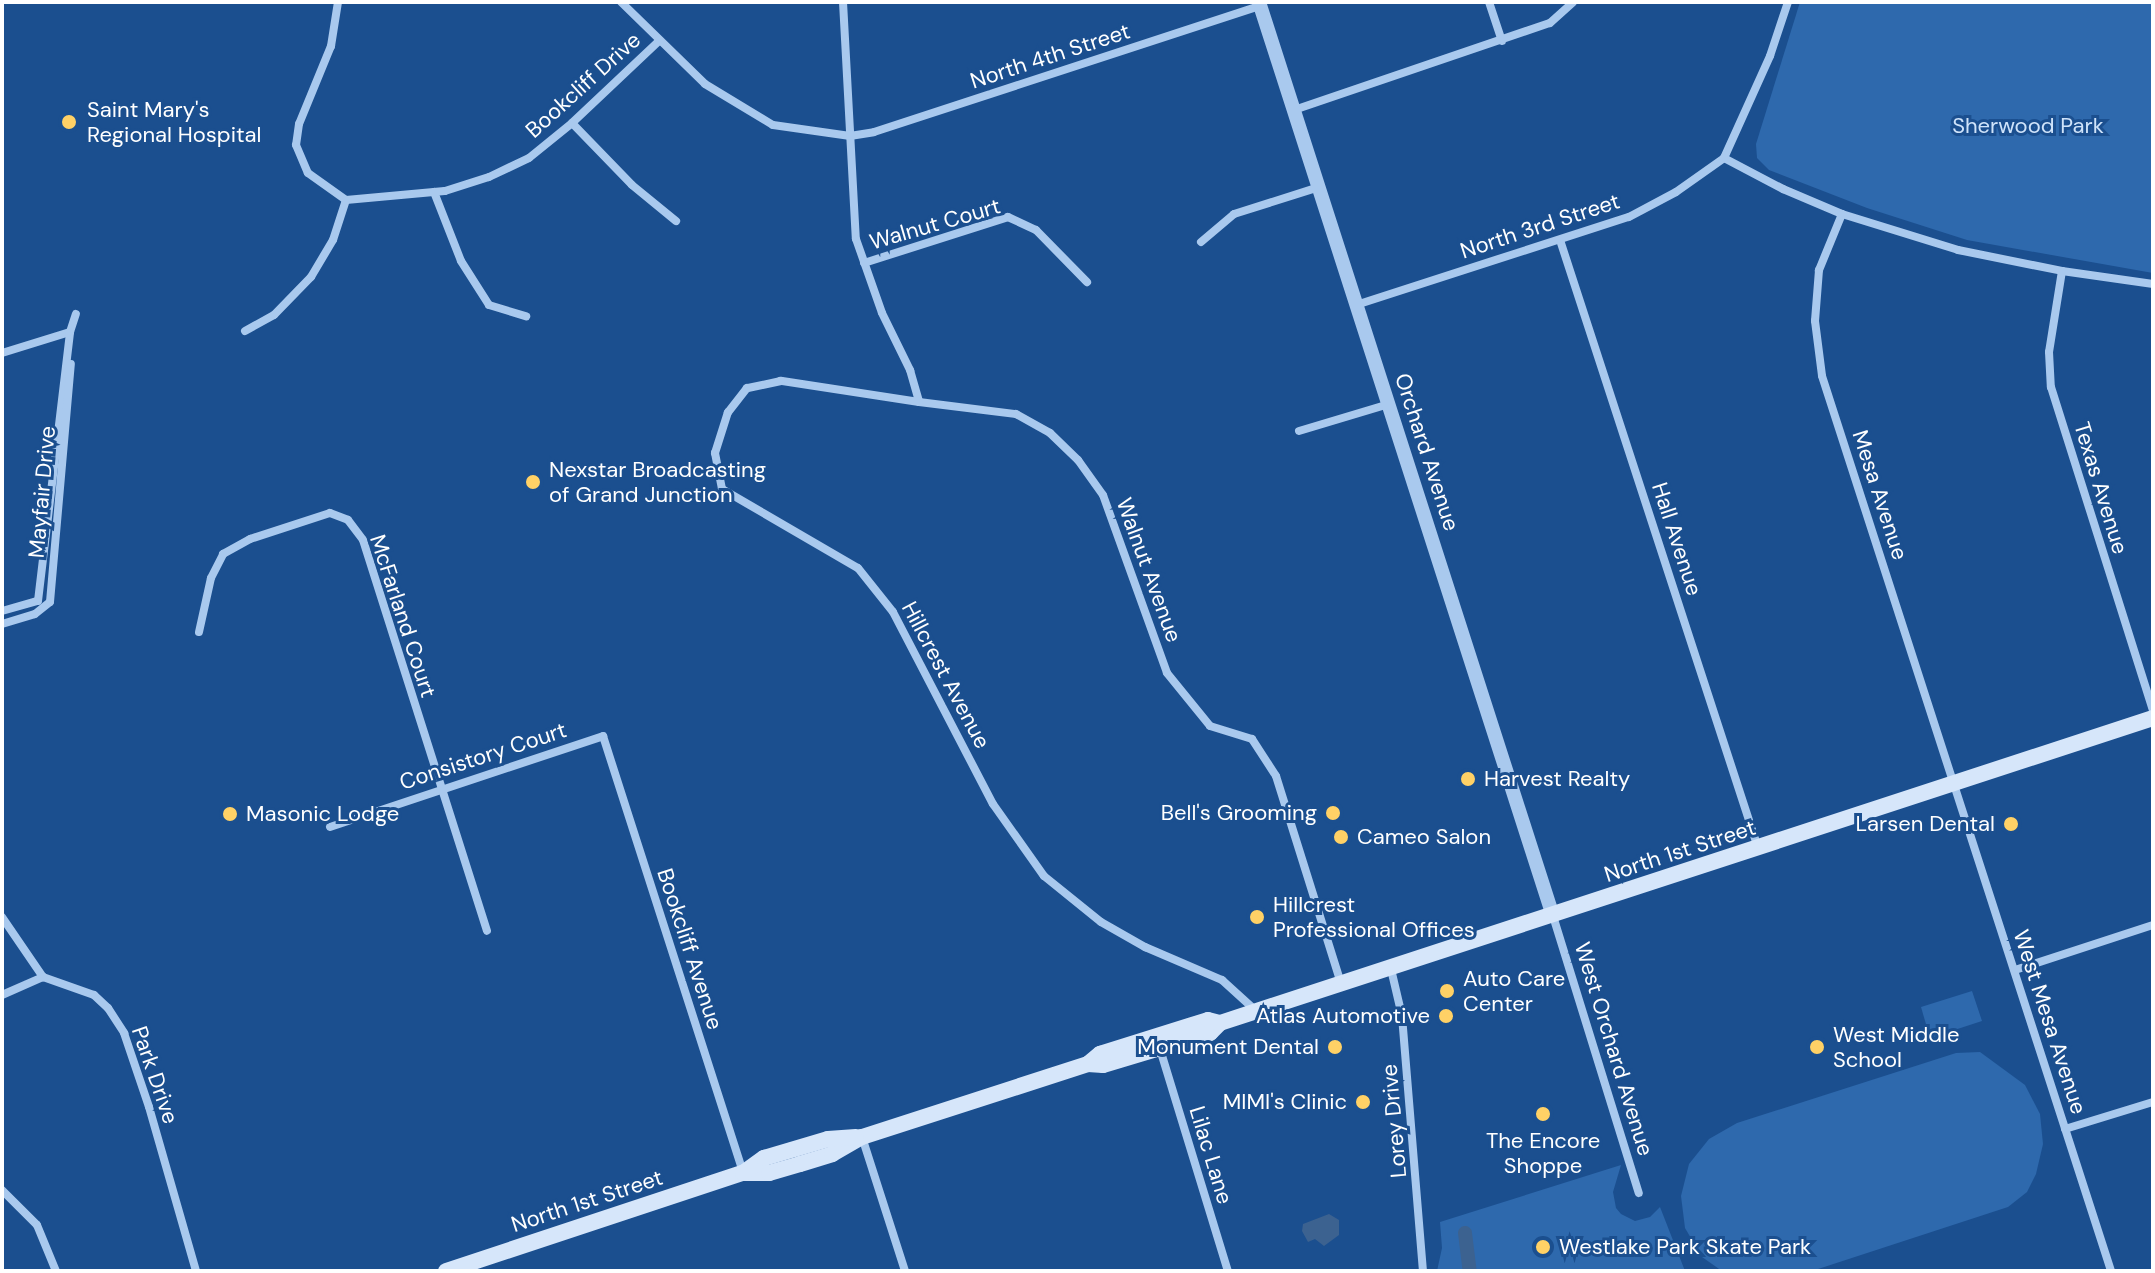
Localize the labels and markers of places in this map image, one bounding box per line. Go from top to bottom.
place label: Saint Mary's Regional Hospital [87,96,261,148]
marker: Saint Mary's Regional Hospital [58,111,80,133]
place label: Nexstar Broadcasting of Grand Junction [549,456,766,508]
marker: Nexstar Broadcasting of Grand Junction [524,473,542,491]
place label: Harvest Realty [1484,766,1630,792]
marker: Harvest Realty [1459,770,1477,788]
place label: Bell's Grooming [1161,800,1317,826]
place label: Masonic Lodge [246,801,399,827]
marker: Bell's Grooming [1324,804,1342,822]
marker: Masonic Lodge [221,805,239,823]
place label: Larsen Dental [1856,811,1995,837]
marker: Larsen Dental [2002,815,2020,833]
place label: Cameo Salon [1357,824,1491,850]
marker: Cameo Salon [1332,828,1350,846]
place label: Hillcrest Professional Offices [1273,891,1475,942]
marker: Hillcrest Professional Offices [1248,908,1266,926]
place label: Auto Care Center [1463,965,1565,1016]
marker: Auto Care Center [1438,982,1456,1000]
place label: Atlas Automotive [1256,1003,1430,1029]
marker: Atlas Automotive [1437,1007,1455,1025]
place label: West Middle School [1833,1021,1959,1072]
place label: Monument Dental [1137,1034,1319,1060]
marker: Monument Dental [1326,1038,1344,1056]
marker: West Middle School [1808,1038,1826,1056]
place label: MIMI's Clinic [1223,1089,1347,1115]
marker: MIMI's Clinic [1354,1093,1372,1111]
marker: The Encore Shoppe [1534,1105,1552,1123]
place label: The Encore Shoppe [1486,1127,1600,1178]
place label: Westlake Park Skate Park [1559,1234,1811,1260]
marker: Westlake Park Skate Park [1534,1238,1552,1256]

